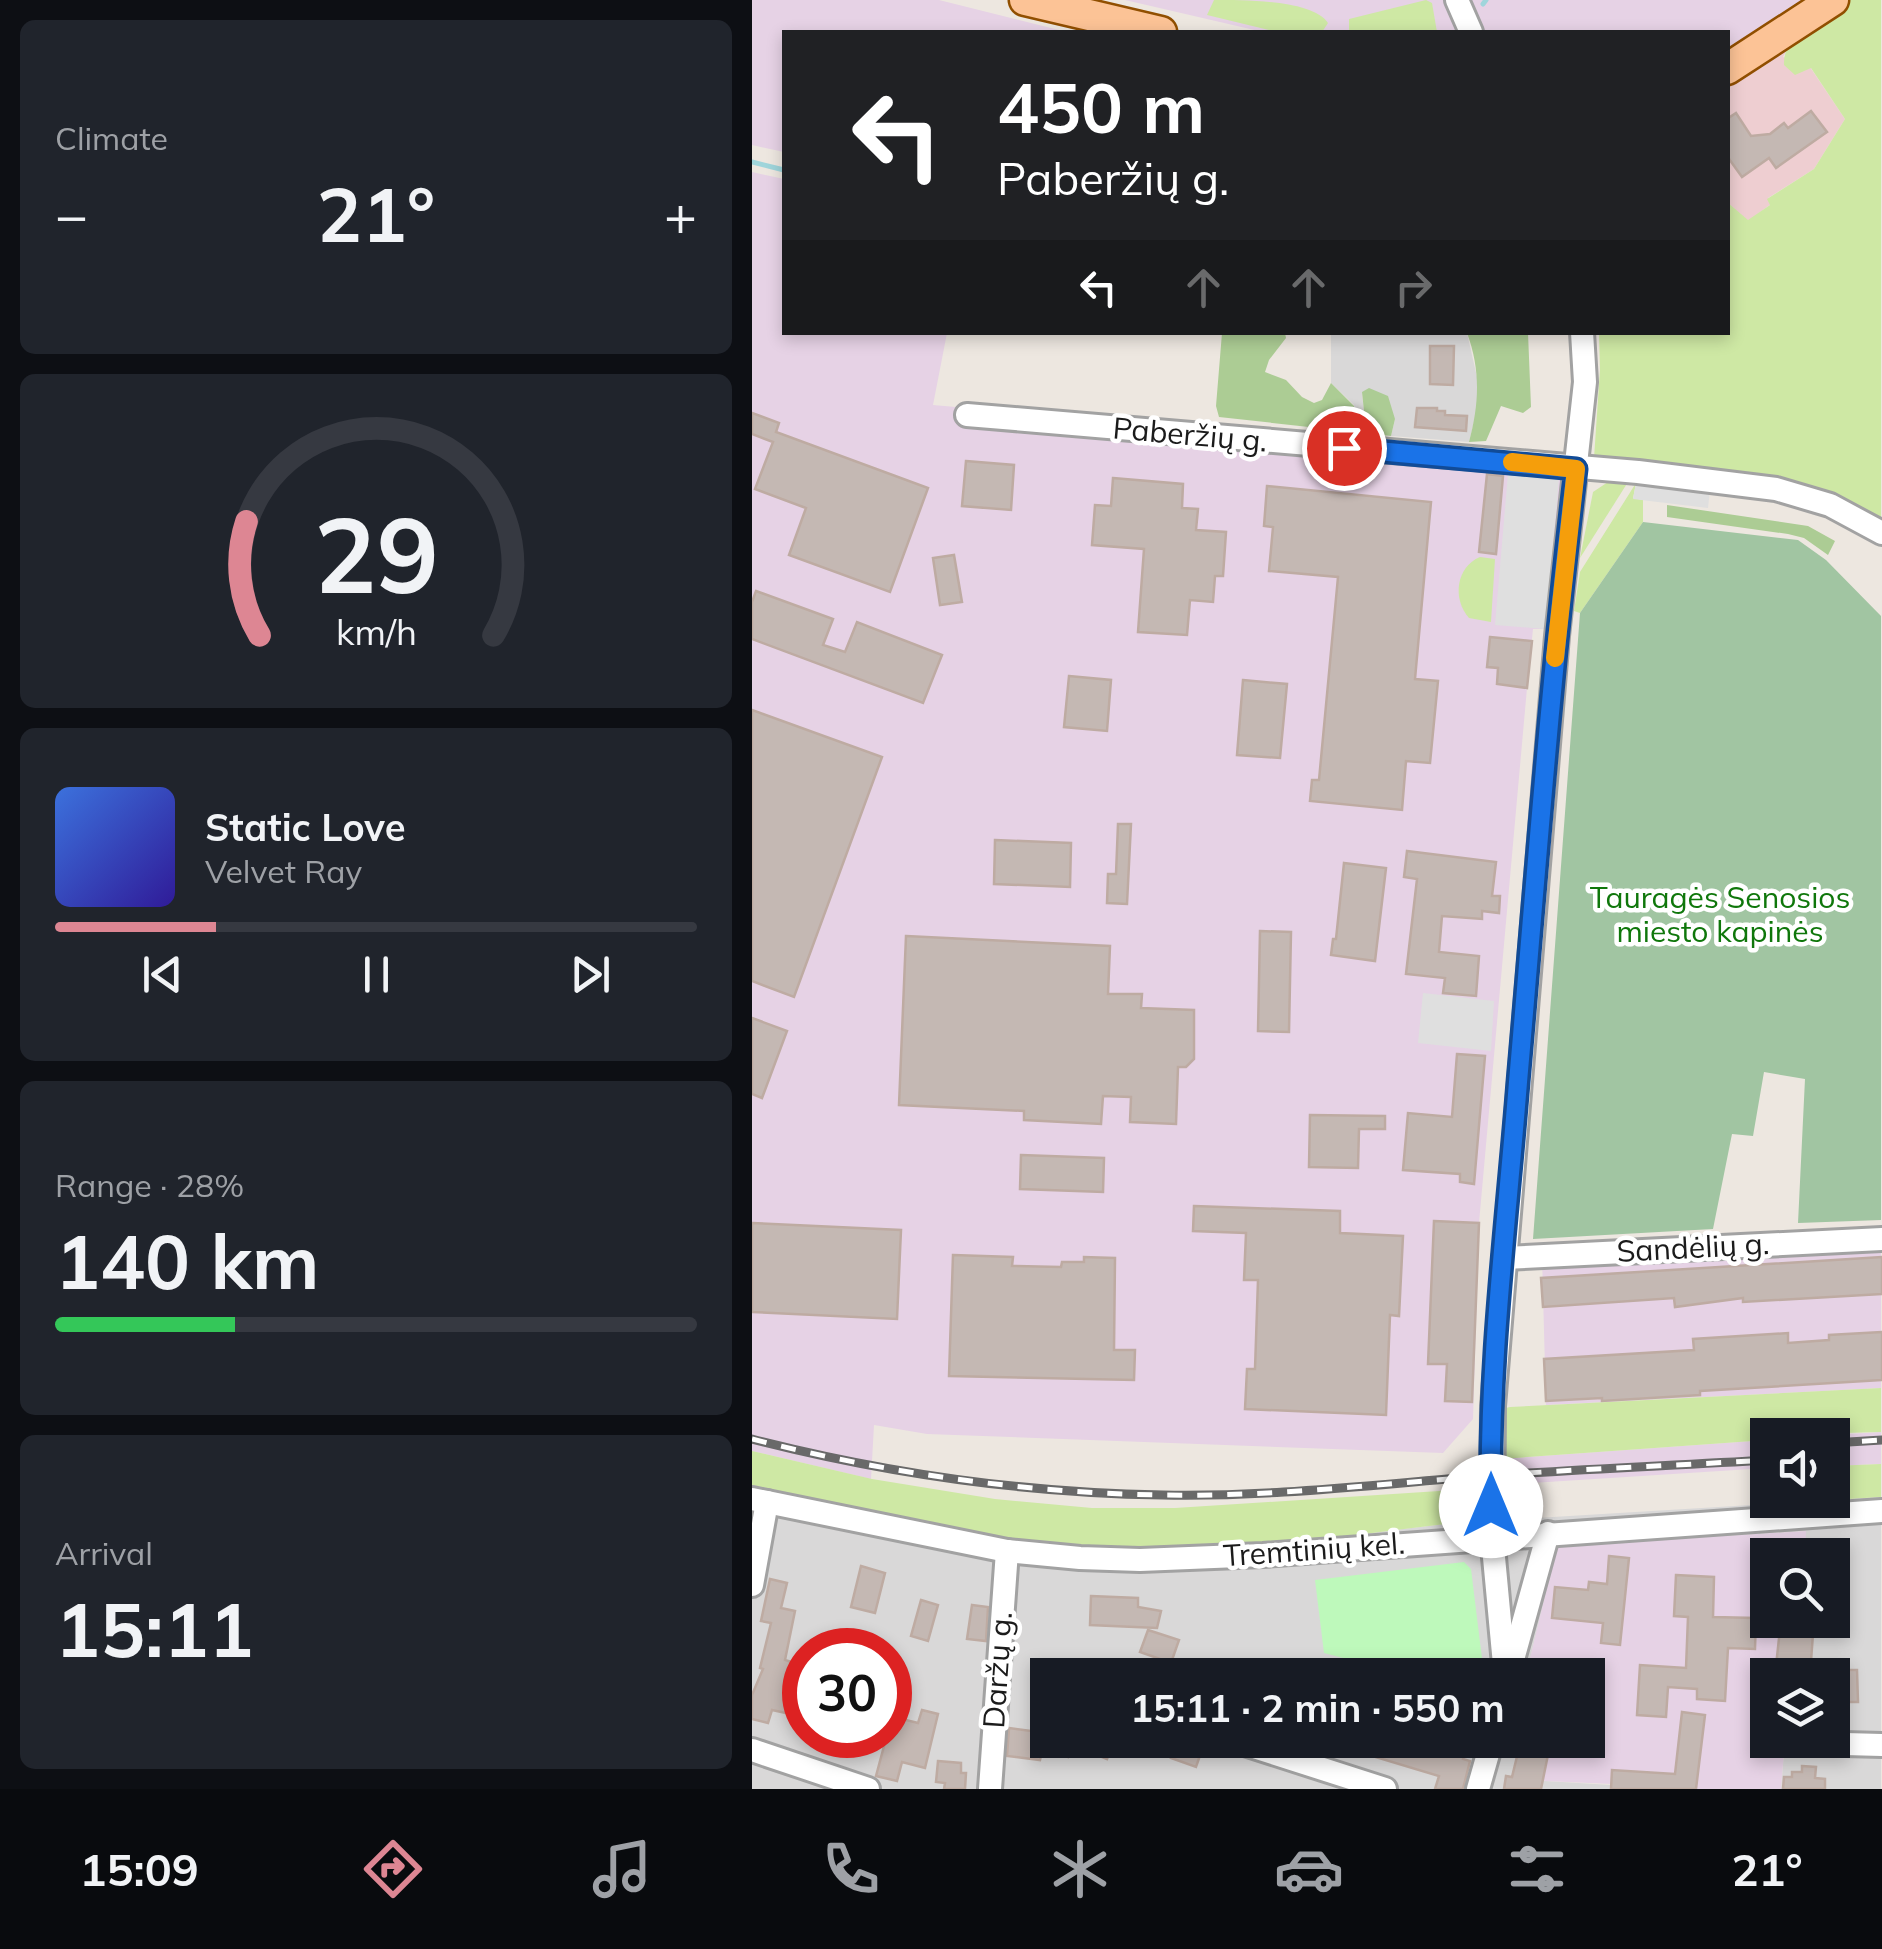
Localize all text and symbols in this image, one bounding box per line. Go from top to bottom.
text: 450 m [997,63,1205,151]
icon: left [832,70,962,200]
text: Climate [55,118,168,158]
text: Paberžių g. [997,150,1229,206]
text: 21° [317,167,435,261]
text: − [55,180,88,249]
text: + [664,180,697,249]
icon: left [1071,260,1126,315]
icon: ahead [1176,260,1231,315]
icon: ahead [1281,260,1336,315]
icon: right [1386,260,1441,315]
pin [1302,406,1387,491]
street label: Paberžių g. [1111,408,1269,460]
icon: arrive [1317,421,1372,476]
text: 29 [314,488,438,619]
text: km/h [336,609,416,654]
text: Static Love [205,803,406,851]
text: Velvet Ray [205,851,362,891]
park label: Tauragės Senosios miesto kapinės [1590,878,1850,950]
icon: previous [135,947,190,1002]
icon: pause [349,947,404,1002]
icon: next [563,947,618,1002]
text: Range · 28% [55,1165,244,1205]
text: 140 km [55,1214,319,1308]
street label: Sandėlių g. [1616,1224,1770,1270]
map controls [1750,1418,1850,1758]
button: sound [1750,1418,1850,1518]
position arrow [1439,1454,1543,1558]
street label: Tremtinių kel. [1222,1524,1406,1574]
text: Arrival [55,1533,153,1573]
button: search [1750,1538,1850,1638]
text: 15:11 [55,1582,254,1676]
street label: Daržų g. [974,1610,1020,1730]
speed limit sign: 30 [782,1628,912,1758]
button: layers [1750,1658,1850,1758]
text: 15:11 · 2 min · 550 m [1130,1684,1505,1732]
icon: directions [358,1834,428,1904]
icon: music [587,1834,657,1904]
icon: phone [816,1834,886,1904]
icon: climate [1045,1834,1115,1904]
icon: car [1274,1834,1344,1904]
icon: filters [1502,1834,1572,1904]
text: 15:09 [79,1841,199,1897]
text: 21° [1731,1841,1803,1897]

